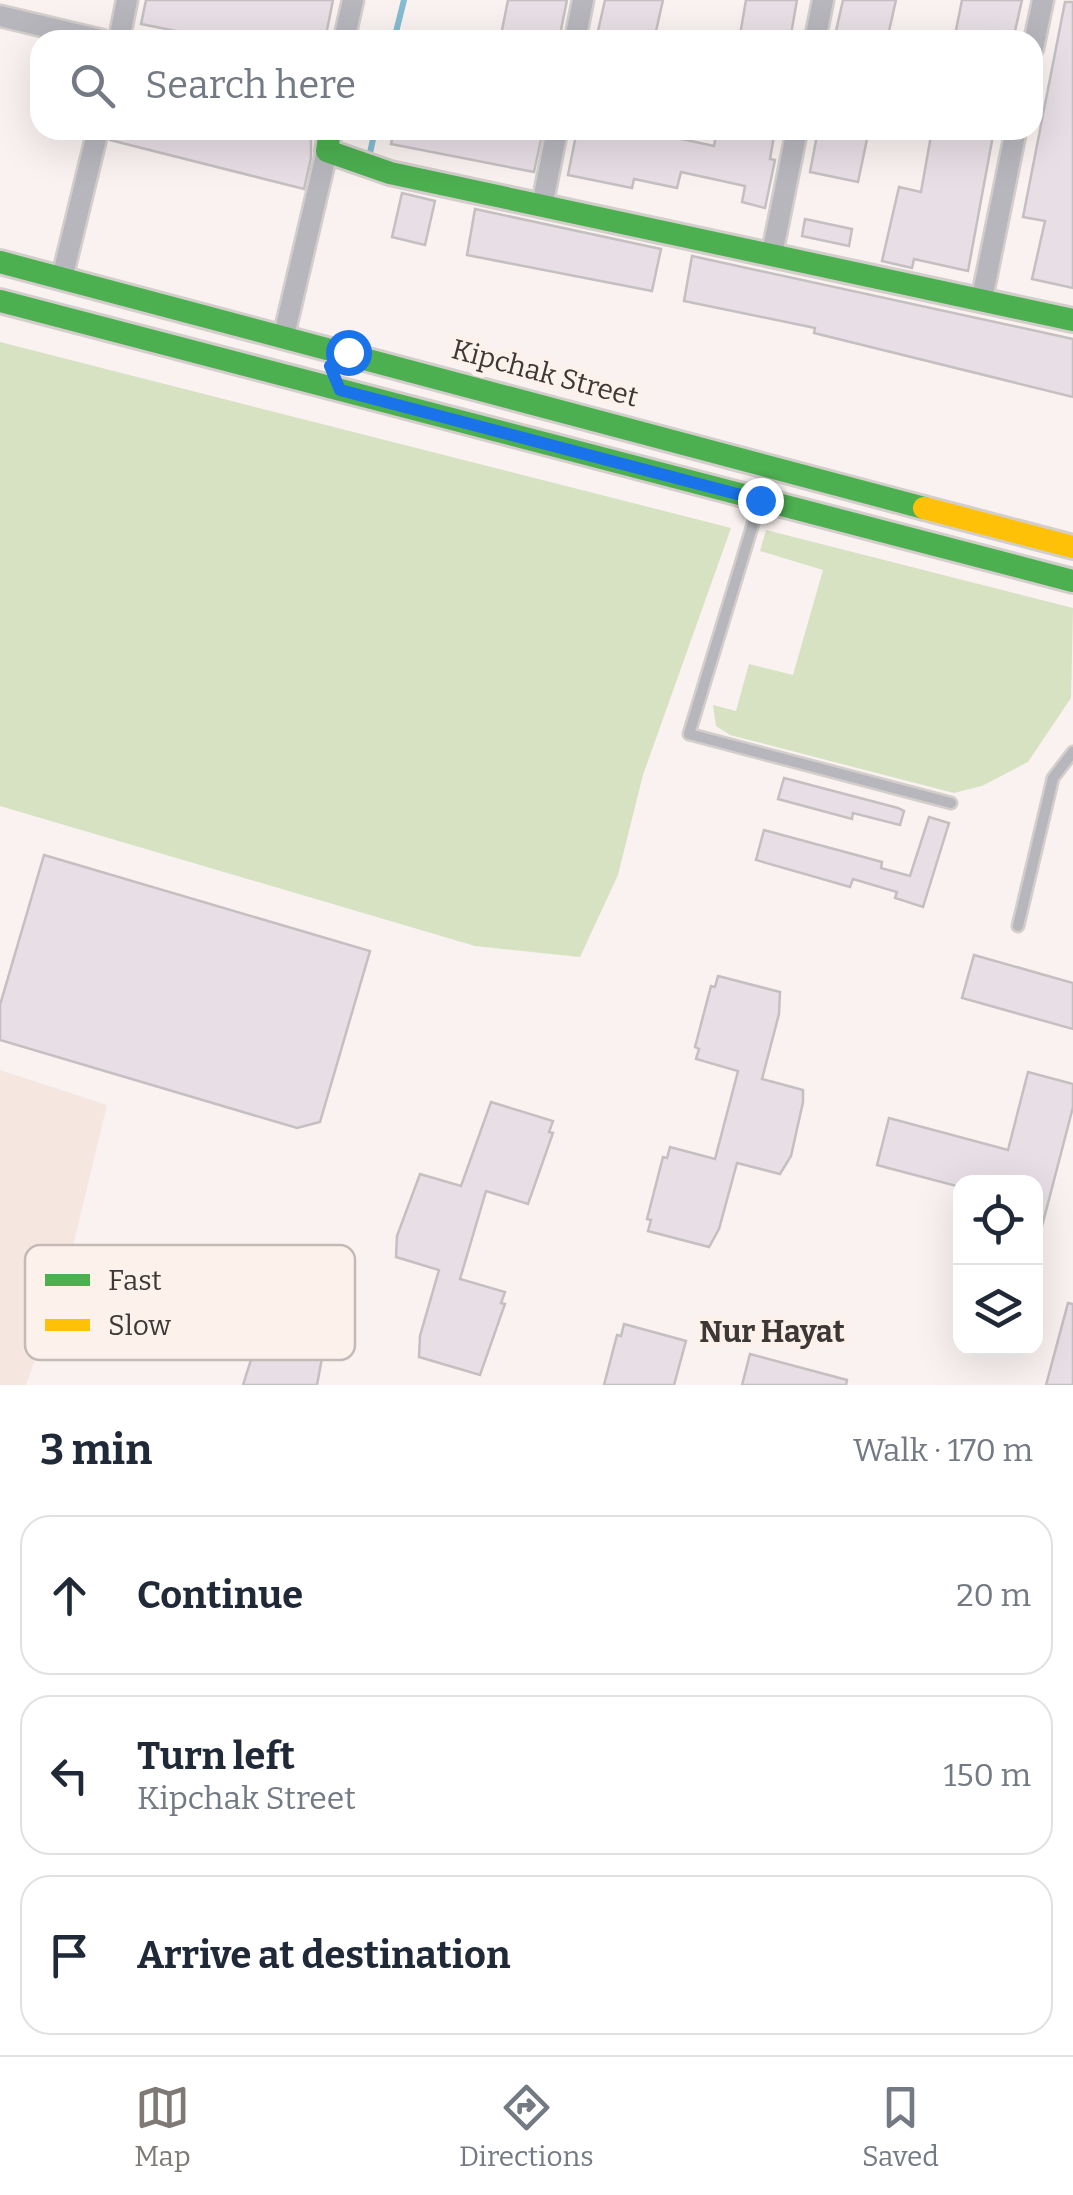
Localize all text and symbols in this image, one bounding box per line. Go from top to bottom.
search box [30,30,1043,140]
icon: search [65,58,120,113]
text: Search here [145,62,356,108]
route start [326,330,372,376]
street label: Kipchak Street [448,332,642,414]
route end [738,478,784,524]
map controls [953,1175,1043,1355]
button: locate [953,1175,1043,1265]
legend [25,1245,355,1360]
text: Fast [108,1264,162,1297]
button: layers [953,1265,1043,1355]
text: Slow [108,1309,171,1342]
district label: Nur Hayat [699,1314,845,1350]
text: 3 min [40,1425,152,1475]
text: Walk · 170 m [853,1431,1033,1469]
icon: ahead [42,1568,97,1623]
text: Continue [137,1572,303,1618]
text: 20 m [956,1576,1031,1614]
text: Turn left [137,1733,295,1779]
icon: left [42,1748,97,1803]
text: 150 m [943,1756,1031,1794]
text: Kipchak Street [137,1779,356,1817]
icon: arrive [42,1928,97,1983]
text: Arrive at destination [137,1932,510,1978]
tab: Map [134,2080,191,2173]
tab: Directions [459,2080,594,2173]
tab: Saved [862,2080,939,2173]

